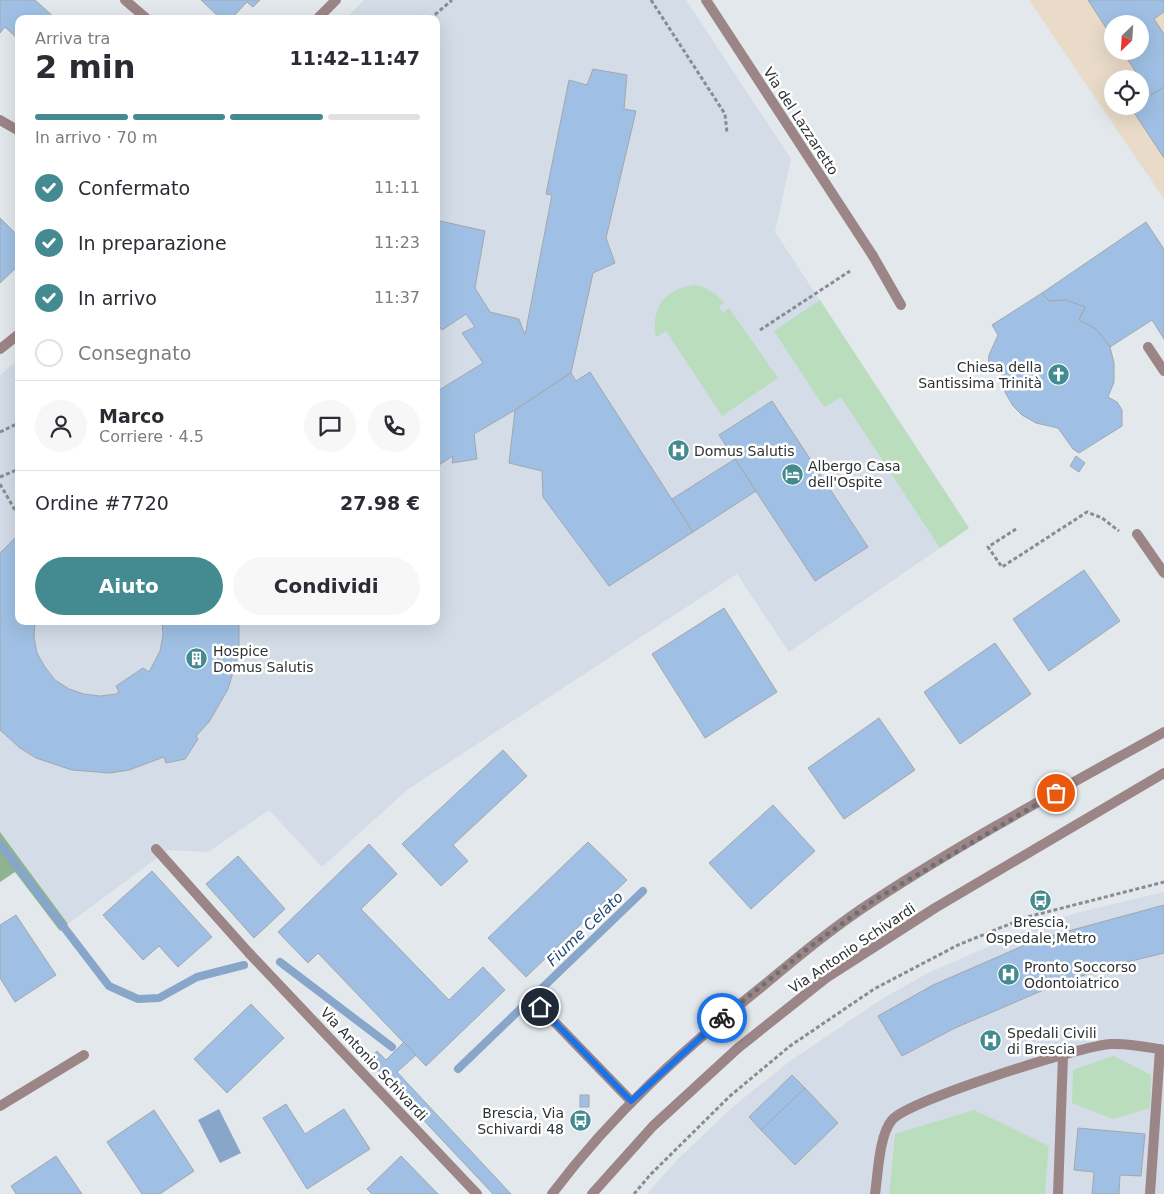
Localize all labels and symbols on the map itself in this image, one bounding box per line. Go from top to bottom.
north arrow [1104,15,1149,60]
street label: Via del Lazzaretto [760,64,842,178]
place label: Chiesa della Santissima Trinità [918,359,1042,391]
church icon: Chiesa della Santissima Trinità [1046,363,1070,387]
hospital icon: Domus Salutis [666,439,690,463]
place label: Domus Salutis [694,443,795,459]
place label: Albergo Casa dell'Ospite [808,458,901,490]
hotel icon: Albergo Casa dell'Ospite [780,462,804,486]
place label: Hospice Domus Salutis [213,643,314,675]
building icon: Hospice Domus Salutis [185,647,209,671]
pin [1035,772,1077,814]
water label: Fiume Celato [543,888,627,970]
bus stop icon: Brescia, Ospedale,Metro [1029,888,1053,912]
street label: Via Antonio Schivardi [786,900,918,996]
place label: Brescia, Ospedale,Metro [986,914,1096,946]
place label: Pronto Soccorso Odontoiatrico [1024,959,1137,991]
hospital icon: Pronto Soccorso Odontoiatrico [996,963,1020,987]
pin [519,986,561,1028]
courier [697,993,747,1043]
street label: Via Antonio Schivardi [317,1004,431,1124]
place label: Spedali Civili di Brescia [1007,1025,1097,1057]
hospital icon: Spedali Civili di Brescia [979,1029,1003,1053]
place label: Brescia, Via Schivardi 48 [477,1105,564,1137]
bus stop icon: Brescia, Via Schivardi 48 [568,1109,592,1133]

